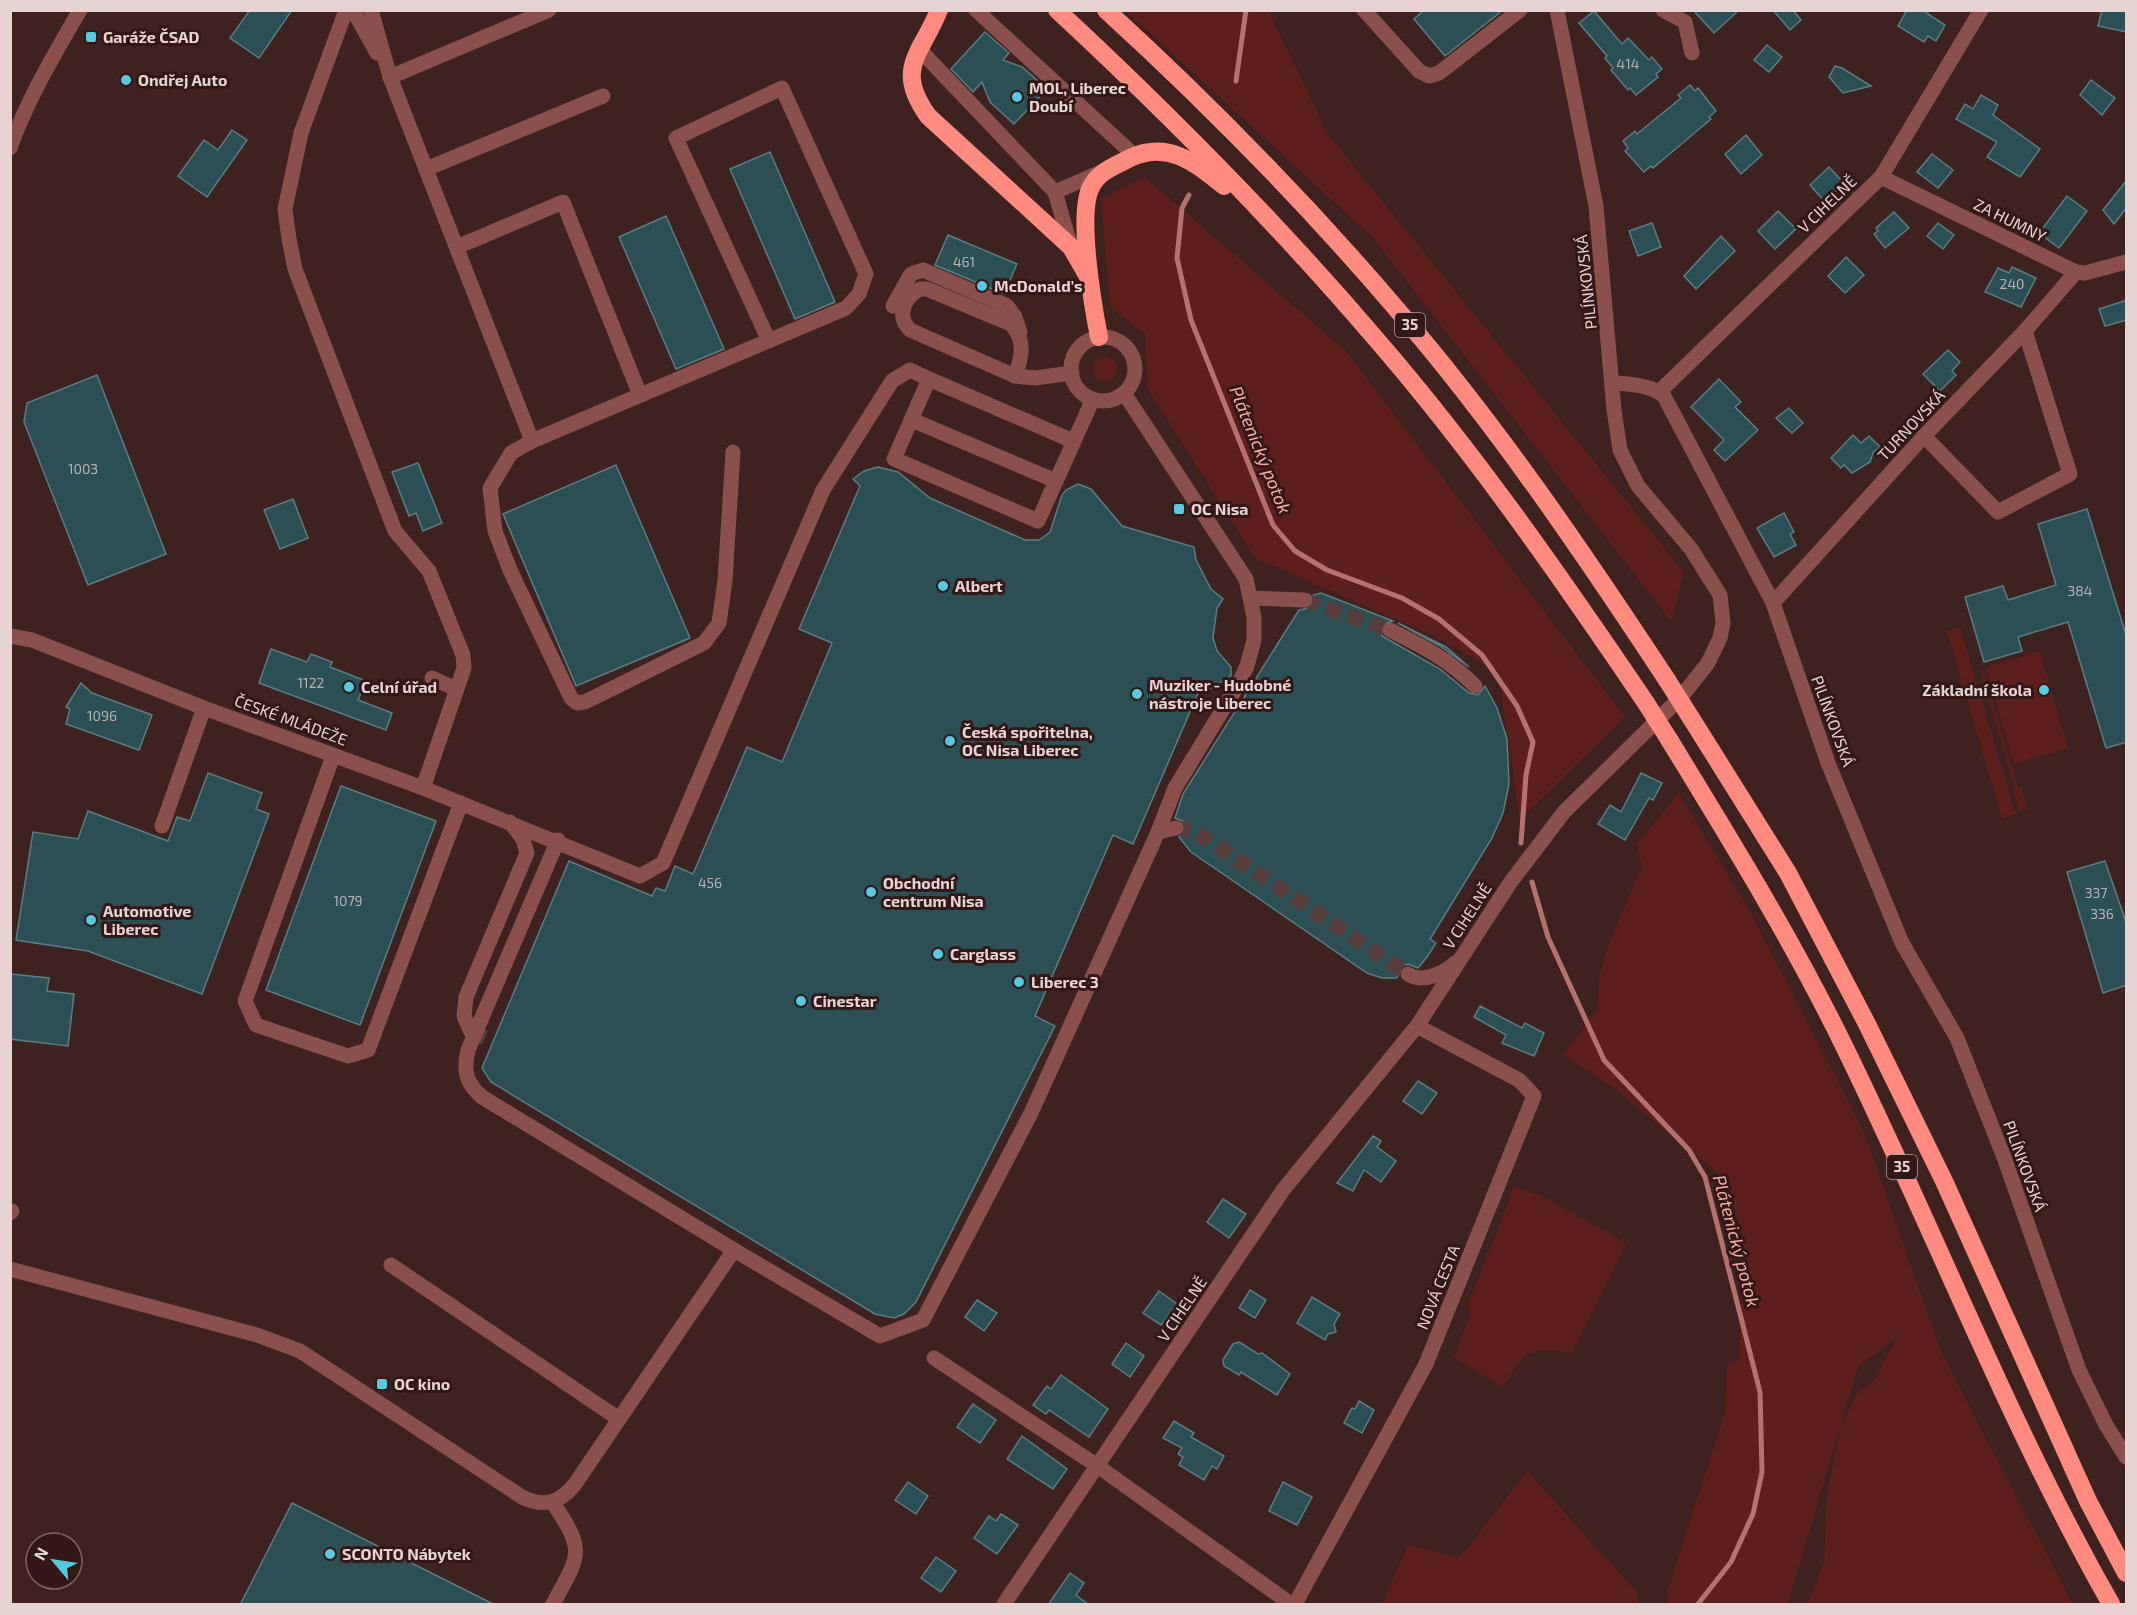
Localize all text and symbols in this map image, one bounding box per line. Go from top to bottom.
place label: Garáže ČSAD [103,27,199,46]
marker: Garáže ČSAD [84,30,98,44]
house number: 414 [1617,55,1639,72]
place label: Ondřej Auto [138,70,227,89]
marker: Ondřej Auto [119,73,133,87]
place label: MOL, Liberec Doubí [1029,78,1126,115]
marker: MOL, Liberec Doubí [1010,90,1024,104]
street label: V CIHELNĚ [1793,171,1860,236]
street label: ZA HUMNY [1971,194,2049,245]
street label: PILÍNKOVSKÁ [1571,234,1600,330]
house number: 461 [953,253,975,270]
house number: 240 [2000,275,2024,292]
place label: McDonald's [994,276,1083,295]
marker: McDonald's [975,279,989,293]
road number: 35 [1395,313,1425,337]
water label: Plátenický potok [1225,382,1297,517]
street label: TURNOVSKÁ [1873,385,1948,464]
house number: 1003 [68,460,98,477]
place label: OC Nisa [1191,499,1248,518]
marker: OC Nisa [1172,502,1186,516]
place label: Albert [955,576,1003,595]
marker: Albert [936,579,950,593]
house number: 384 [2068,582,2092,599]
street label: PILÍNKOVSKÁ [1808,673,1859,769]
house number: 1122 [298,674,325,691]
place label: Muziker - Hudobné nástroje Liberec [1149,675,1291,712]
place label: Celní úřad [361,677,437,696]
marker: Celní úřad [342,680,356,694]
place label: Základní škola [1922,680,2032,699]
marker: Základní škola [2037,683,2051,697]
marker: Muziker - Hudobné nástroje Liberec [1130,687,1144,701]
street label: ČESKÉ MLÁDEŽE [232,690,350,749]
house number: 1096 [87,707,117,724]
place label: Česká spořitelna, OC Nisa Liberec [962,722,1093,759]
marker: Česká spořitelna, OC Nisa Liberec [943,734,957,748]
place label: Obchodní centrum Nisa [883,873,984,910]
house number: 456 [698,874,722,891]
street label: V CIHELNĚ [1438,879,1495,952]
house number: 337 [2085,884,2107,901]
marker: Obchodní centrum Nisa [864,885,878,899]
house number: 1079 [333,892,363,909]
place label: Automotive Liberec [103,901,191,938]
house number: 336 [2090,905,2114,922]
marker: Automotive Liberec [84,913,98,927]
place label: Carglass [950,944,1016,963]
marker: Carglass [931,947,945,961]
place label: Liberec 3 [1031,972,1099,991]
marker: Liberec 3 [1012,975,1026,989]
place label: Cinestar [813,991,877,1010]
marker: Cinestar [794,994,808,1008]
street label: PILÍNKOVSKÁ [2000,1118,2051,1214]
road number: 35 [1887,1155,1917,1179]
water label: Plátenický potok [1709,1172,1765,1309]
street label: NOVÁ CESTA [1412,1242,1463,1332]
street label: V CIHELNĚ [1153,1273,1210,1345]
place label: OC kino [394,1374,450,1393]
marker: OC kino [375,1377,389,1391]
north arrow [24,1531,84,1591]
text: N [29,1544,52,1563]
place label: SCONTO Nábytek [342,1544,471,1564]
marker: SCONTO Nábytek [323,1547,337,1561]

